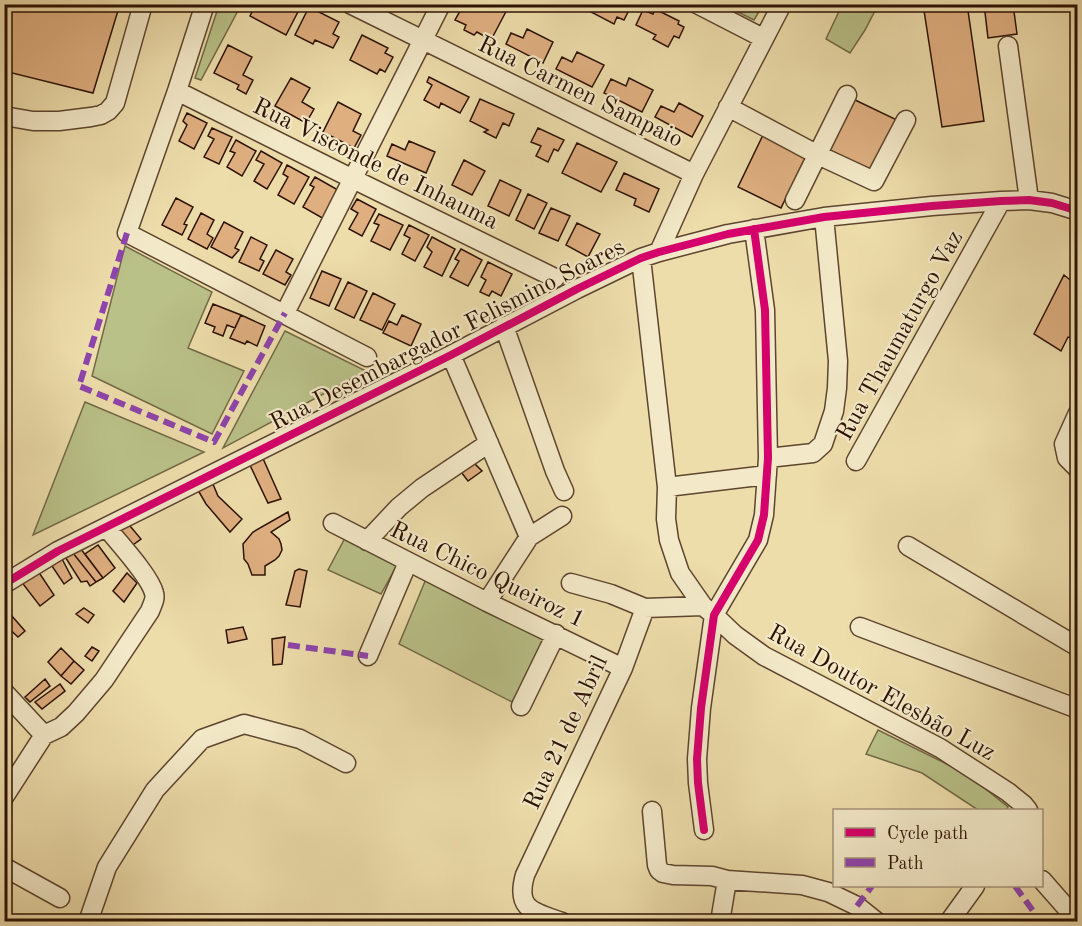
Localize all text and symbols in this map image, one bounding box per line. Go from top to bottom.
street label: Rua Carmen Sampaio [474,33,686,153]
street label: Rua Visconde de Inhauma [249,95,502,235]
street label: Rua Thaumaturgo Vaz [833,227,968,445]
street label: Rua Desembargador Felismino Soares [267,236,629,436]
street label: Rua Chico Queiroz 1 [386,518,588,633]
street label: Rua Doutor Elesbão Luz [763,621,999,766]
street label: Rua 21 de Abril [521,652,613,814]
legend [833,809,1043,887]
text: Cycle path [887,825,968,843]
text: Path [887,855,924,873]

